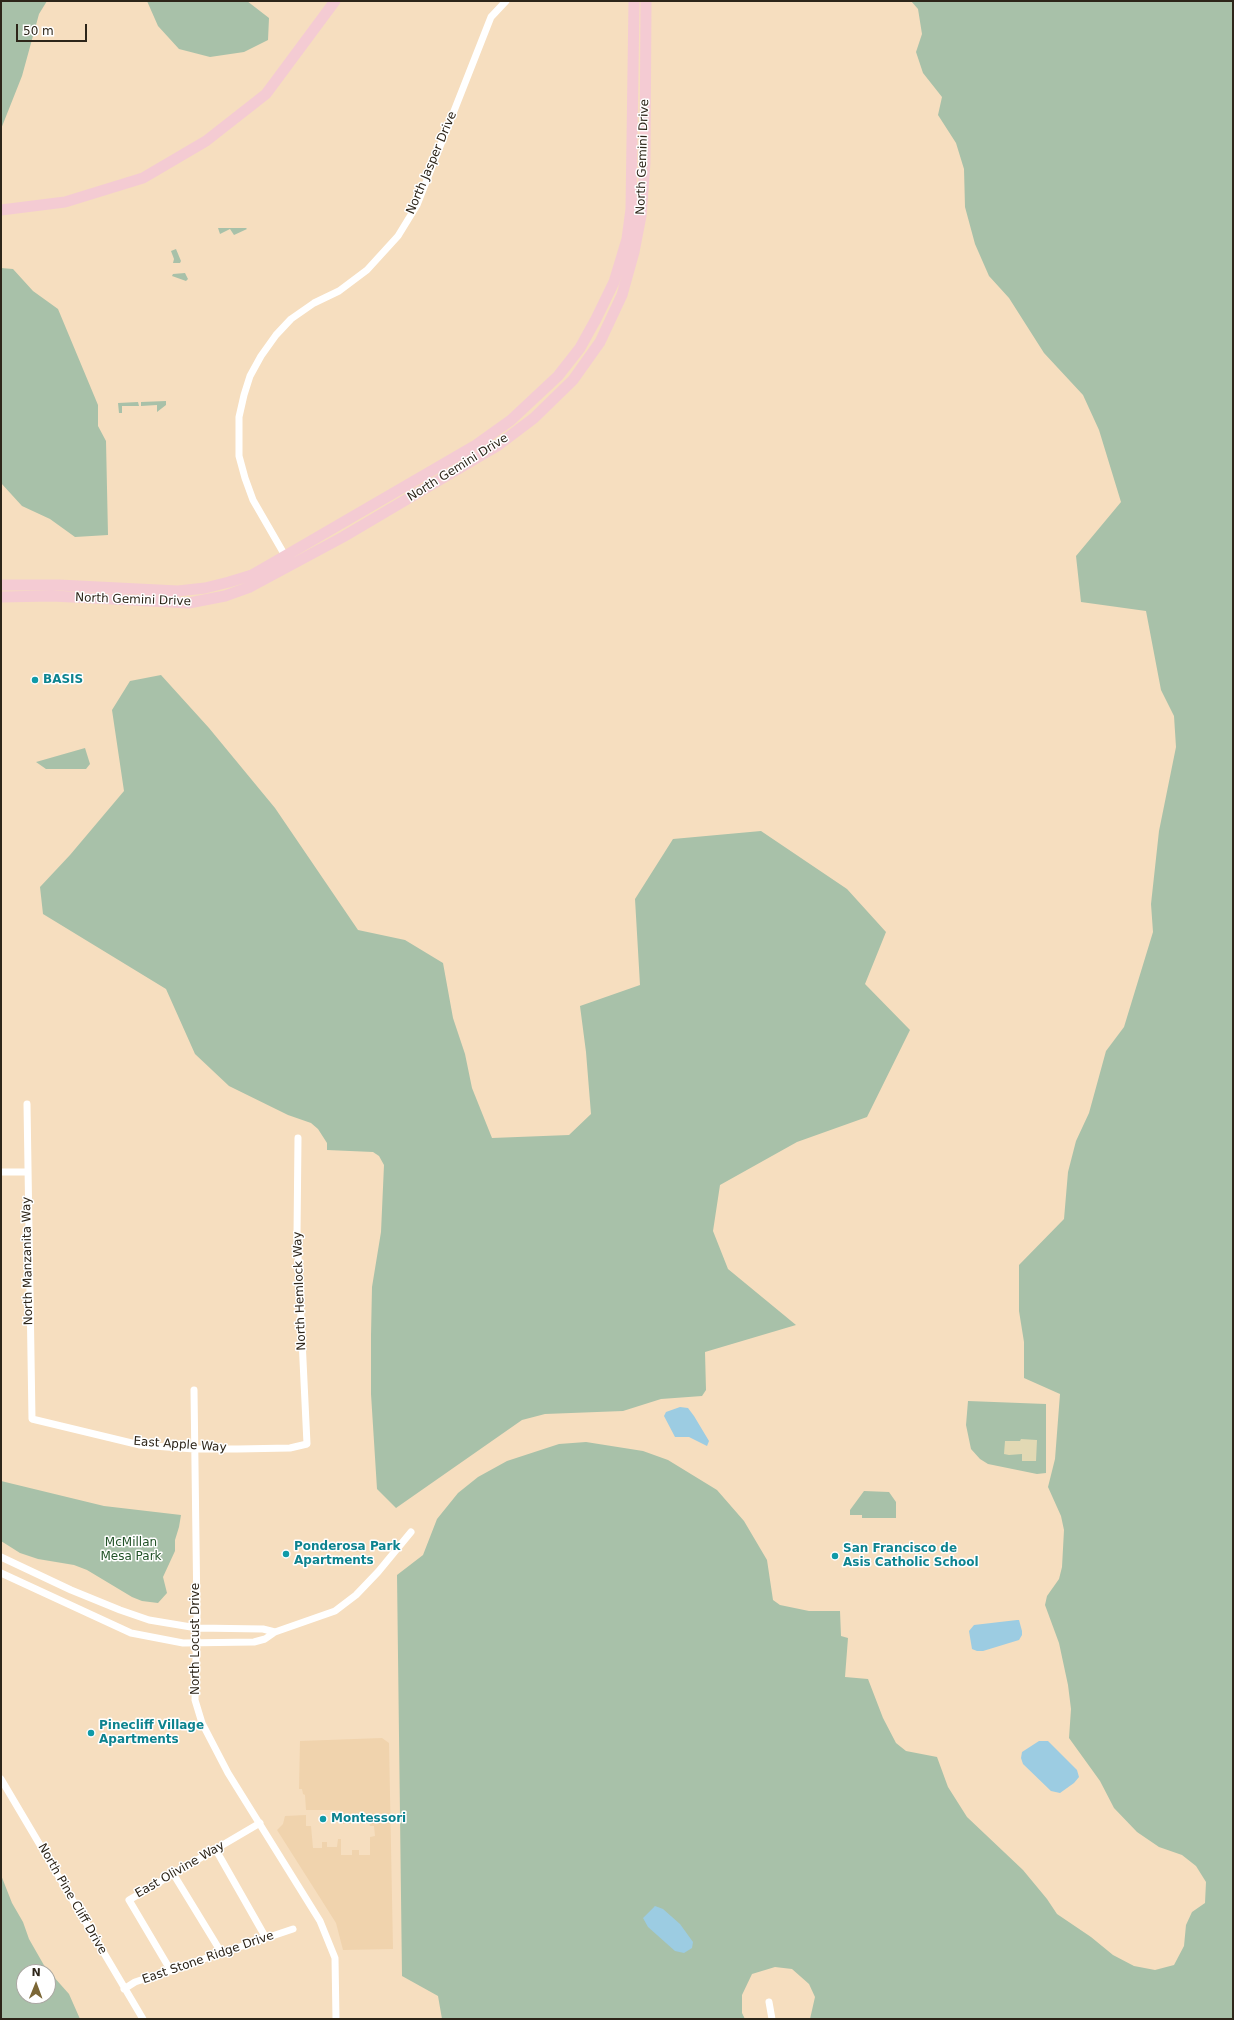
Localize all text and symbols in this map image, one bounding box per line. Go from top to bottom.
scale bar [18,16,89,42]
text: 50 m [23,24,54,38]
street label: North Gemini Drive [634,99,652,215]
street label: North Jasper Drive [404,109,460,217]
street label: North Gemini Drive [405,431,511,505]
street label: North Gemini Drive [75,591,191,609]
place label: BASIS [43,673,83,687]
marker: BASIS [30,675,40,685]
street label: North Manzanita Way [20,1197,36,1325]
street label: North Hemlock Way [291,1231,309,1351]
street label: East Apple Way [133,1435,227,1455]
park label: McMillan Mesa Park [100,1536,162,1564]
place label: Ponderosa Park Apartments [294,1540,400,1568]
place label: San Francisco de Asis Catholic School [843,1542,979,1570]
marker: Ponderosa Park Apartments [281,1549,291,1559]
marker: San Francisco de Asis Catholic School [830,1551,840,1561]
street label: North Locust Drive [189,1583,203,1695]
place label: Pinecliff Village Apartments [99,1719,204,1747]
marker: Pinecliff Village Apartments [86,1728,96,1738]
place label: Montessori [331,1812,406,1826]
marker: Montessori [318,1814,328,1824]
street label: East Olivine Way [133,1839,227,1901]
street label: North Pine Cliff Drive [34,1841,110,1957]
street label: East Stone Ridge Drive [140,1929,276,1987]
north arrow [16,1964,56,2004]
text: N [31,1966,41,1979]

